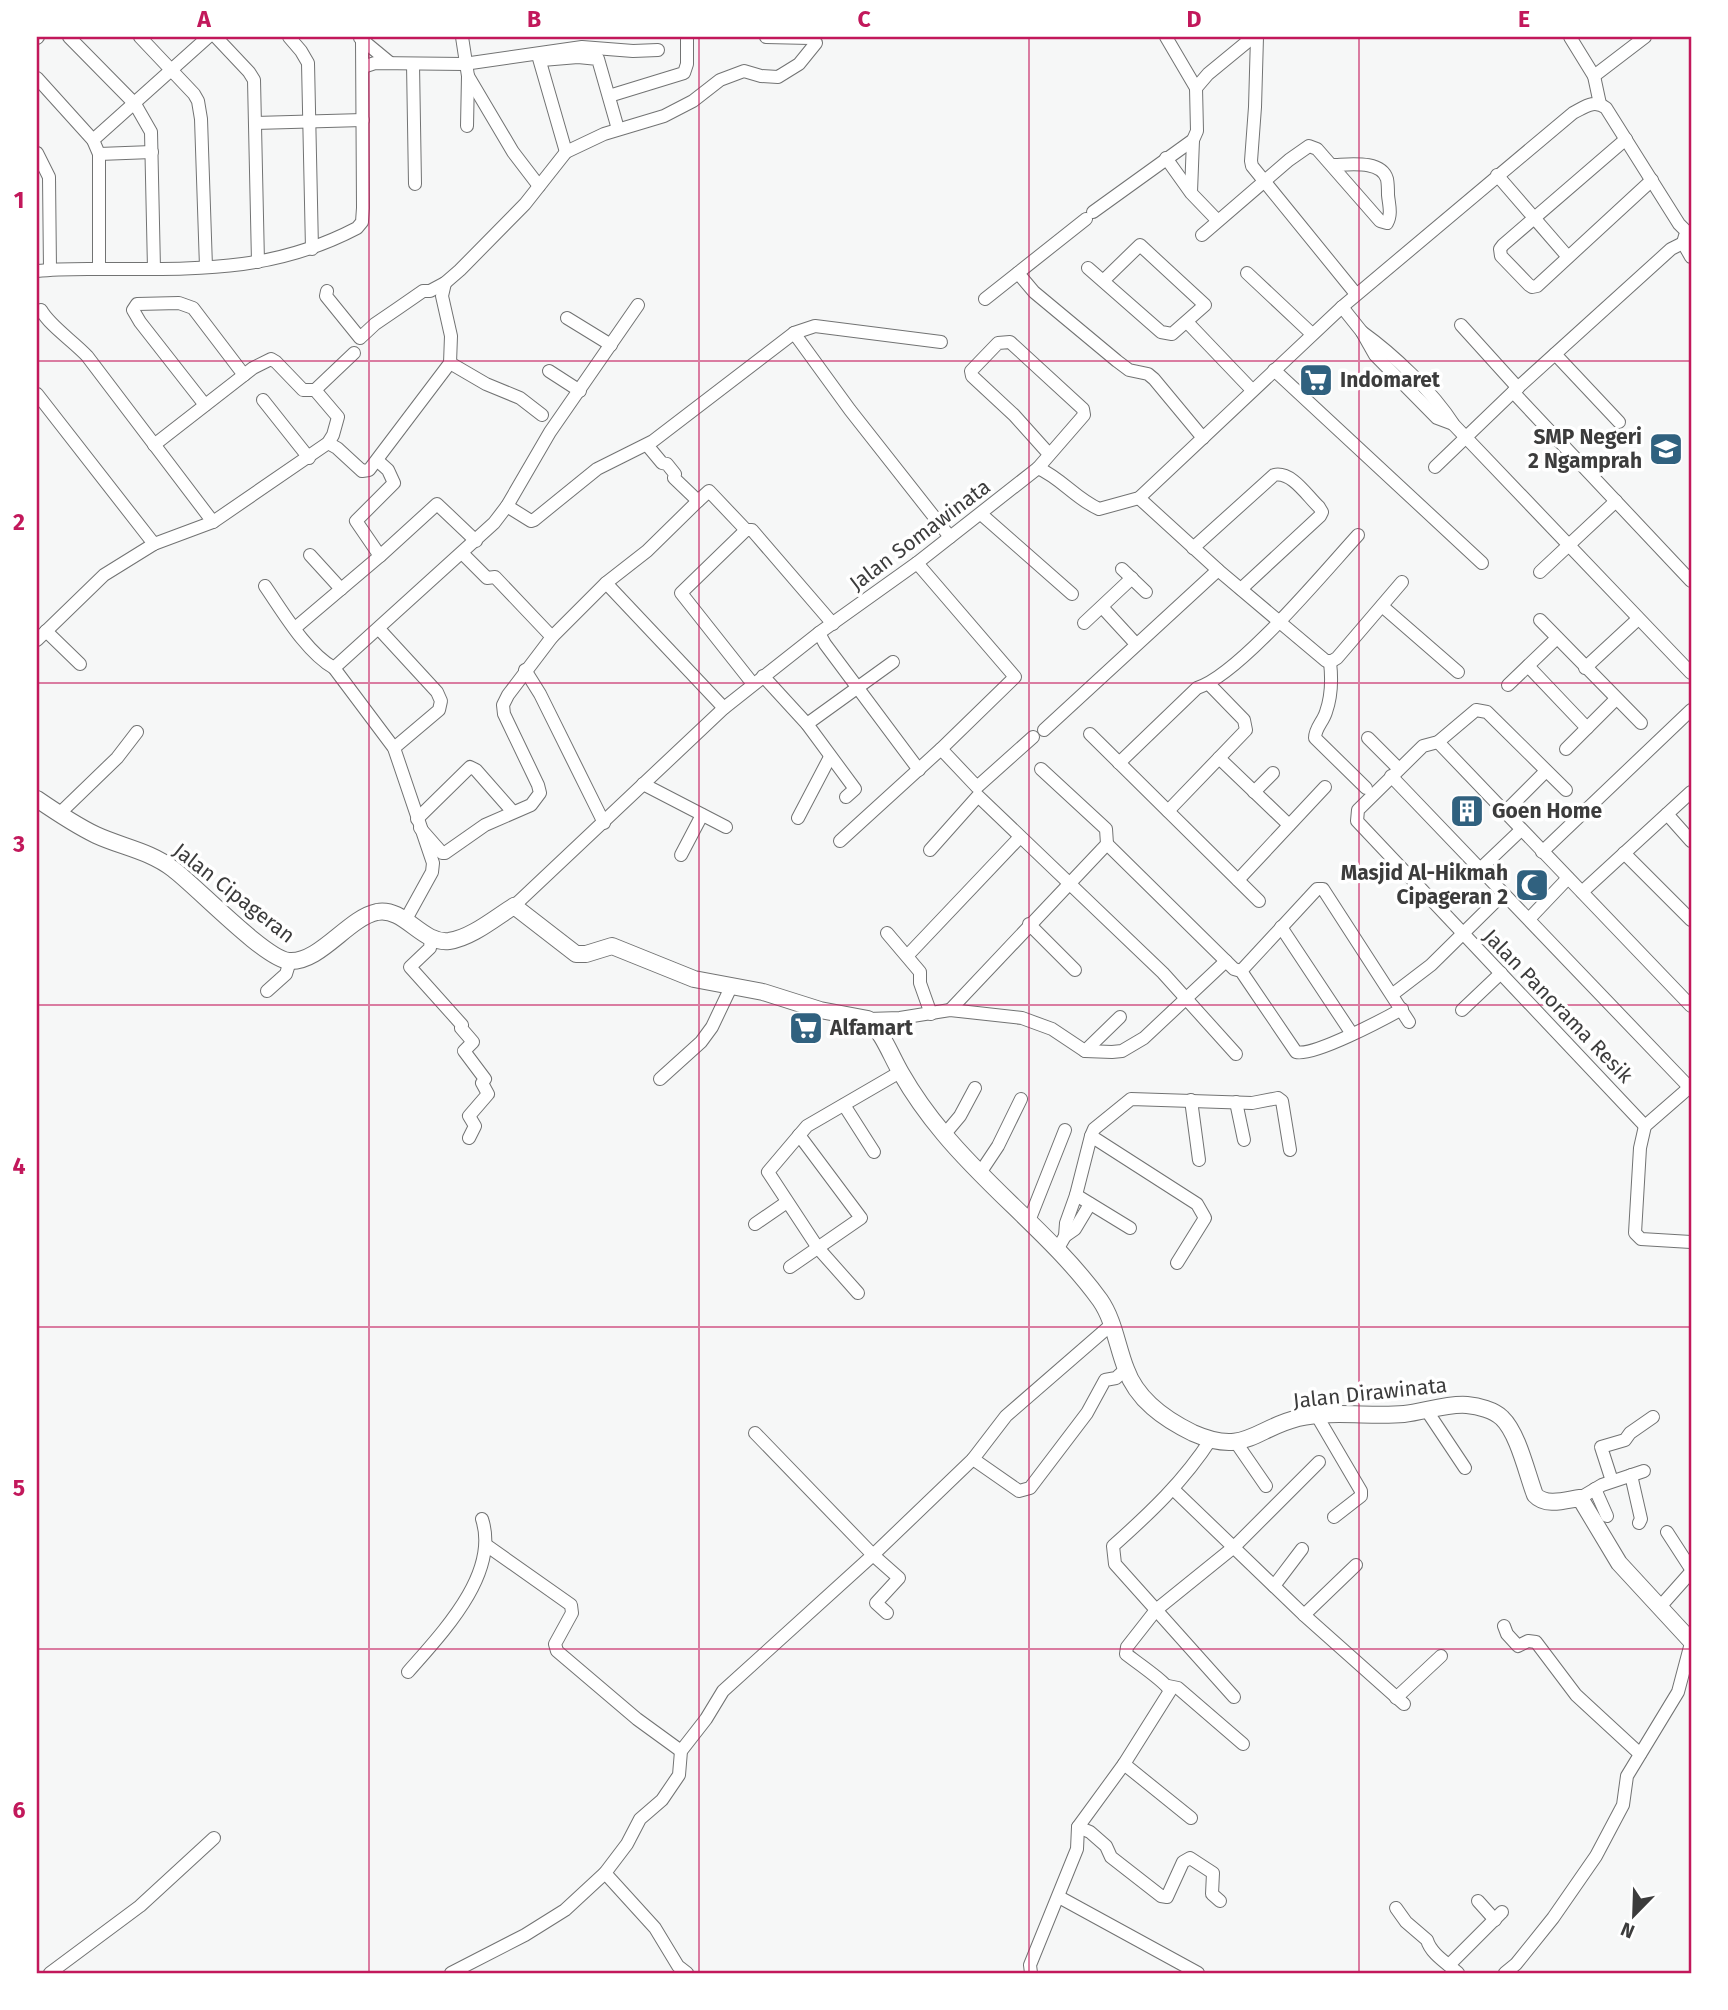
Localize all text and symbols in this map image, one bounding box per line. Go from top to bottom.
text: A [196,5,211,33]
text: B [527,5,541,33]
text: C [857,5,871,33]
text: D [1187,5,1202,33]
text: E [1518,5,1530,33]
text: 1 [14,186,24,214]
supermarket icon: Indomaret [1297,361,1335,399]
place label: Indomaret [1340,367,1441,393]
place label: SMP Negeri 2 Ngamprah [1528,424,1642,474]
school or university icon: SMP Negeri 2 Ngamprah [1647,430,1685,468]
street label: Jalan Somawinata [844,474,996,596]
text: 2 [13,508,25,536]
building icon: Goen Home [1448,792,1486,830]
place label: Goen Home [1492,798,1602,824]
text: 3 [12,830,25,858]
street label: Jalan Cipageran [168,837,300,949]
place label: Masjid Al-Hikmah Cipageran 2 [1341,860,1508,910]
mosque icon: Masjid Al-Hikmah Cipageran 2 [1513,866,1551,904]
street label: Jalan Panorama Resik [1478,924,1638,1089]
supermarket icon: Alfamart [787,1009,825,1047]
place label: Alfamart [829,1015,914,1041]
text: 4 [13,1152,26,1180]
street label: Jalan Dirawinata [1292,1372,1448,1414]
text: 5 [13,1474,25,1502]
text: 6 [13,1796,26,1824]
north arrow [1598,1881,1668,1951]
text: N [1617,1917,1638,1943]

